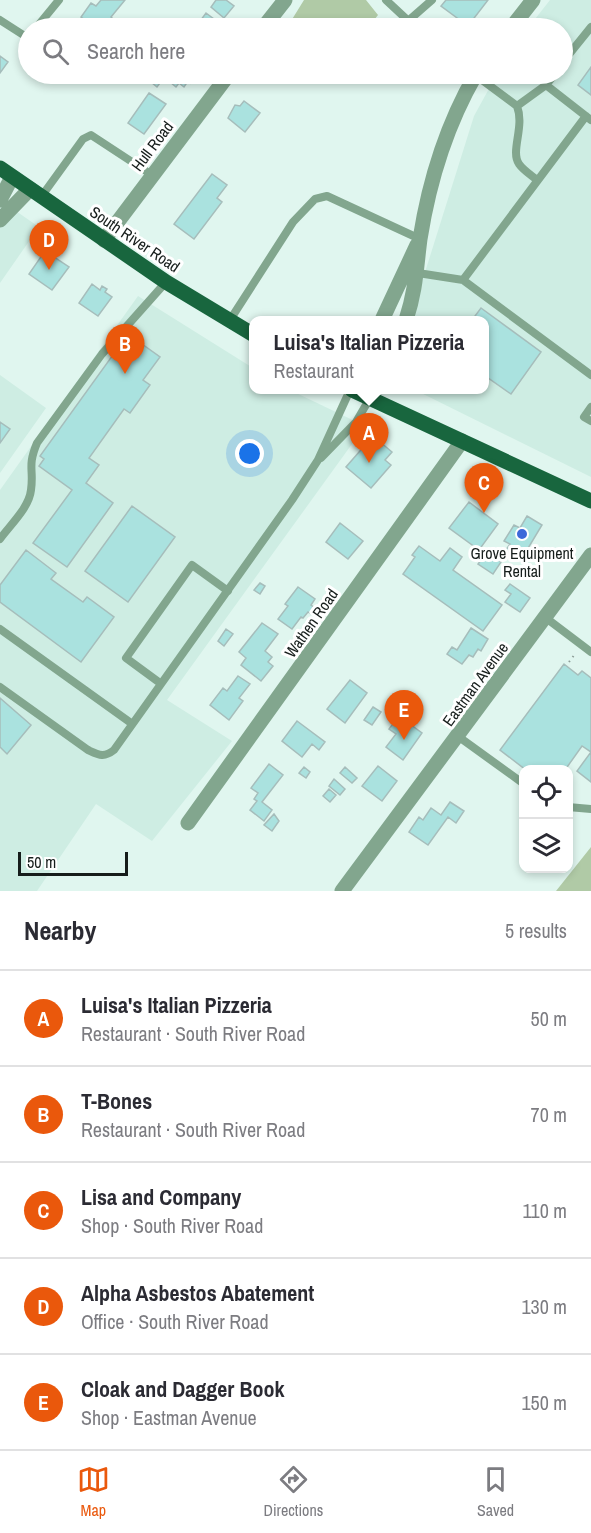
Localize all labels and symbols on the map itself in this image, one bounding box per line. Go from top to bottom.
street label: Hull Road [126,116,178,176]
street label: South River Road [86,201,184,277]
pin: D [29,220,68,270]
pin: B [106,324,144,374]
pin: A [350,414,388,463]
your location [235,439,264,468]
pin: C [464,464,504,513]
marker: Grove Equipment Rental [515,527,529,541]
place label: Grove Equipment Rental [471,542,574,582]
street label: Wathen Road [279,584,343,662]
street label: Eastman Avenue [437,637,513,731]
pin: E [384,690,424,740]
scale bar [18,849,128,876]

